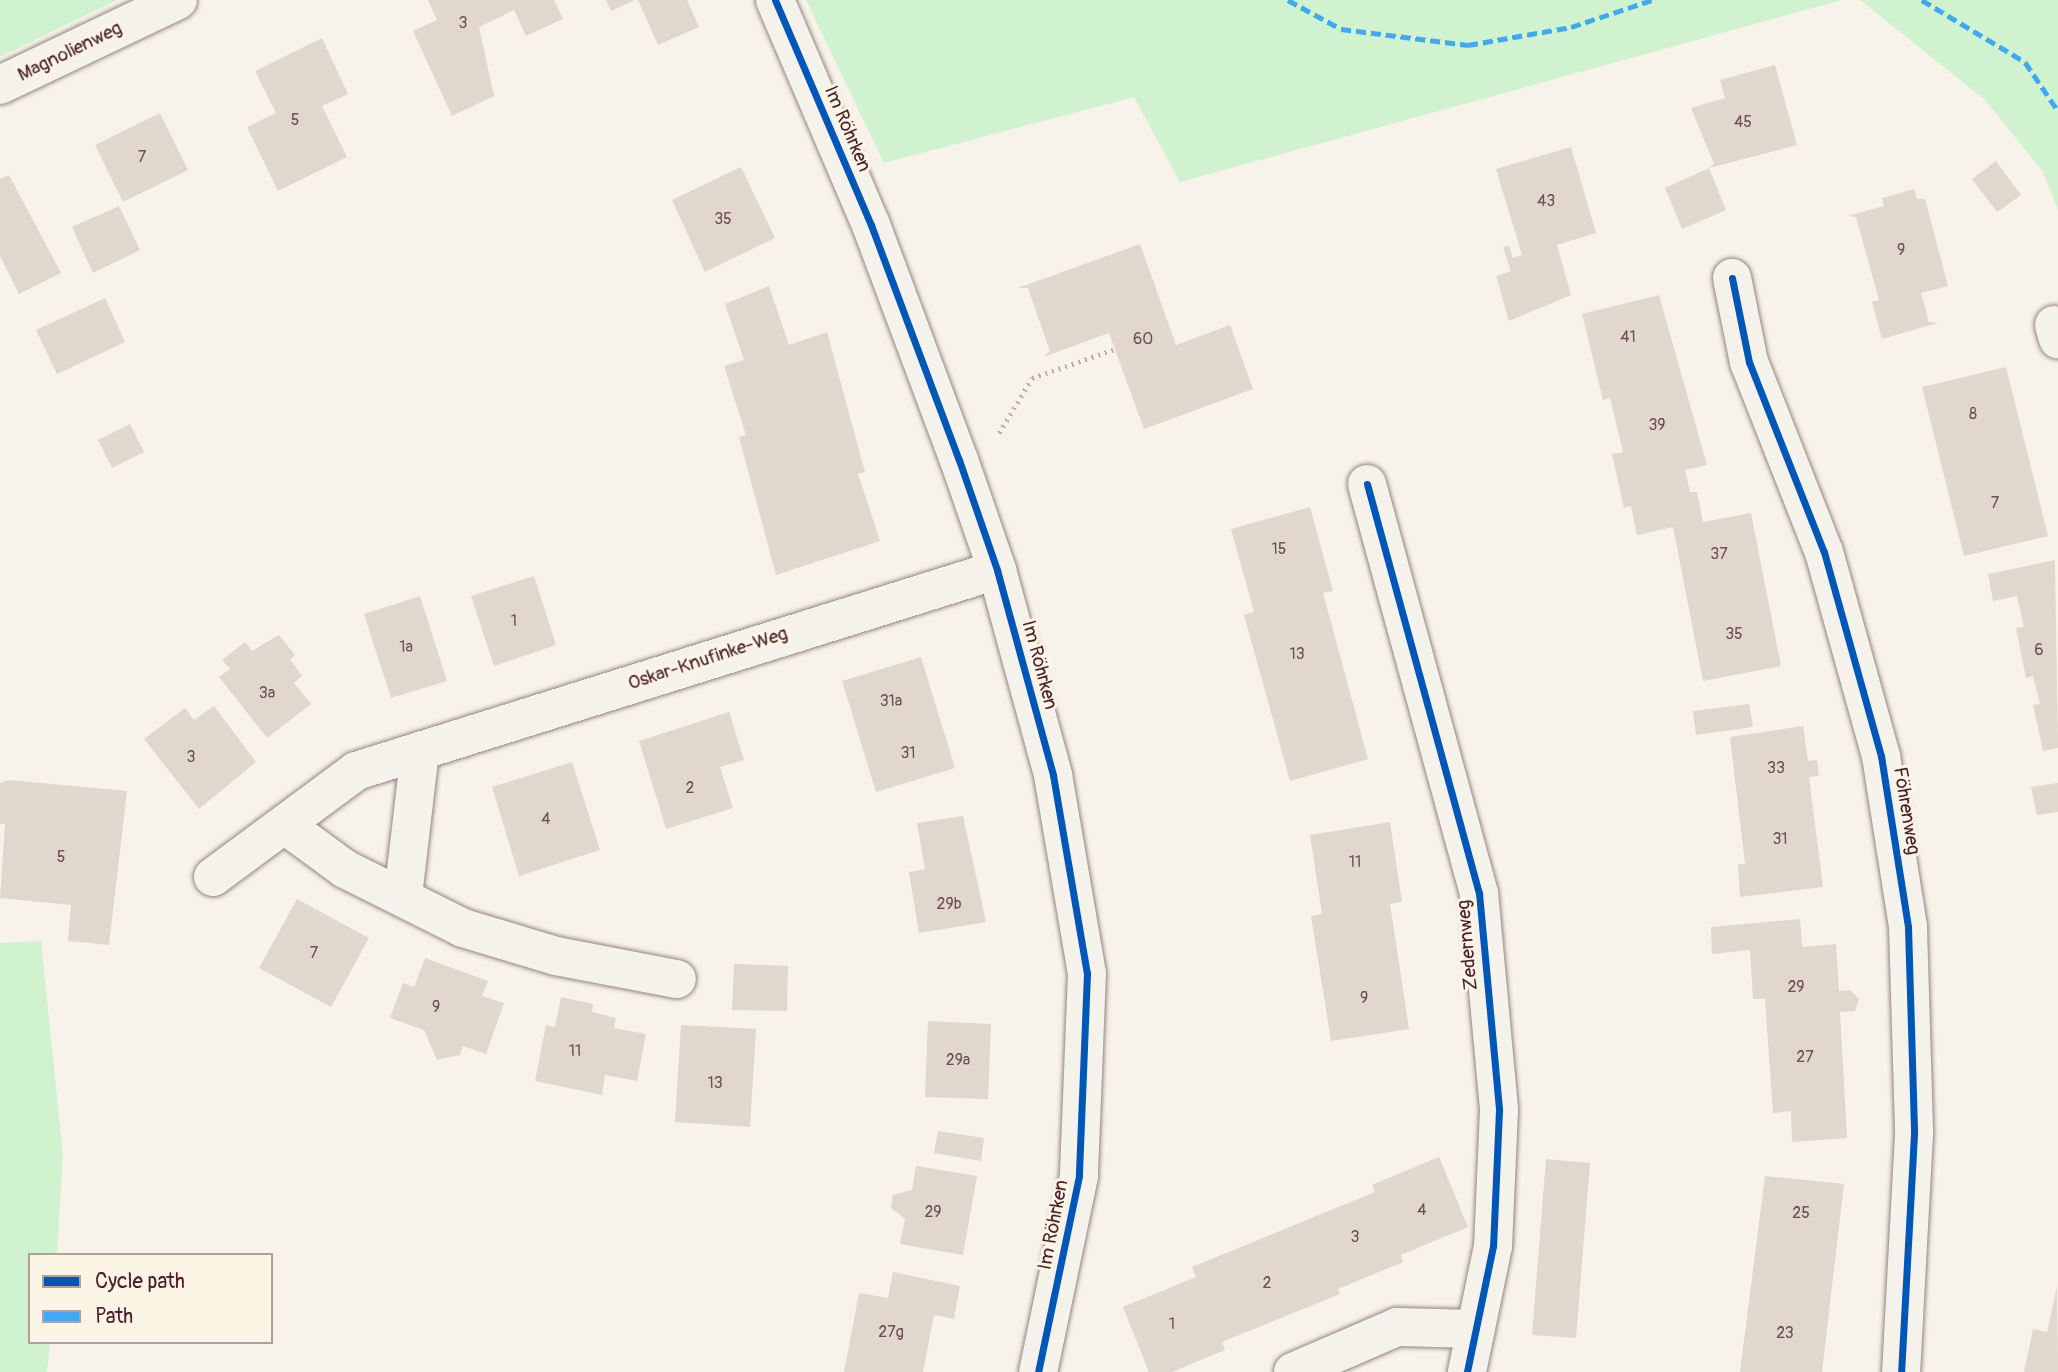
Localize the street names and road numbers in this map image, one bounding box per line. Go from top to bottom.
street label: Magnolienweg [14,17,126,87]
street label: Im Röhrken [819,83,875,175]
street label: Im Röhrken [1016,618,1062,712]
street label: Oskar-Knufinke-Weg [625,622,791,696]
street label: Föhrenweg [1888,765,1924,857]
street label: Zedernweg [1453,899,1483,991]
street label: Im Röhrken [1034,1178,1074,1272]

